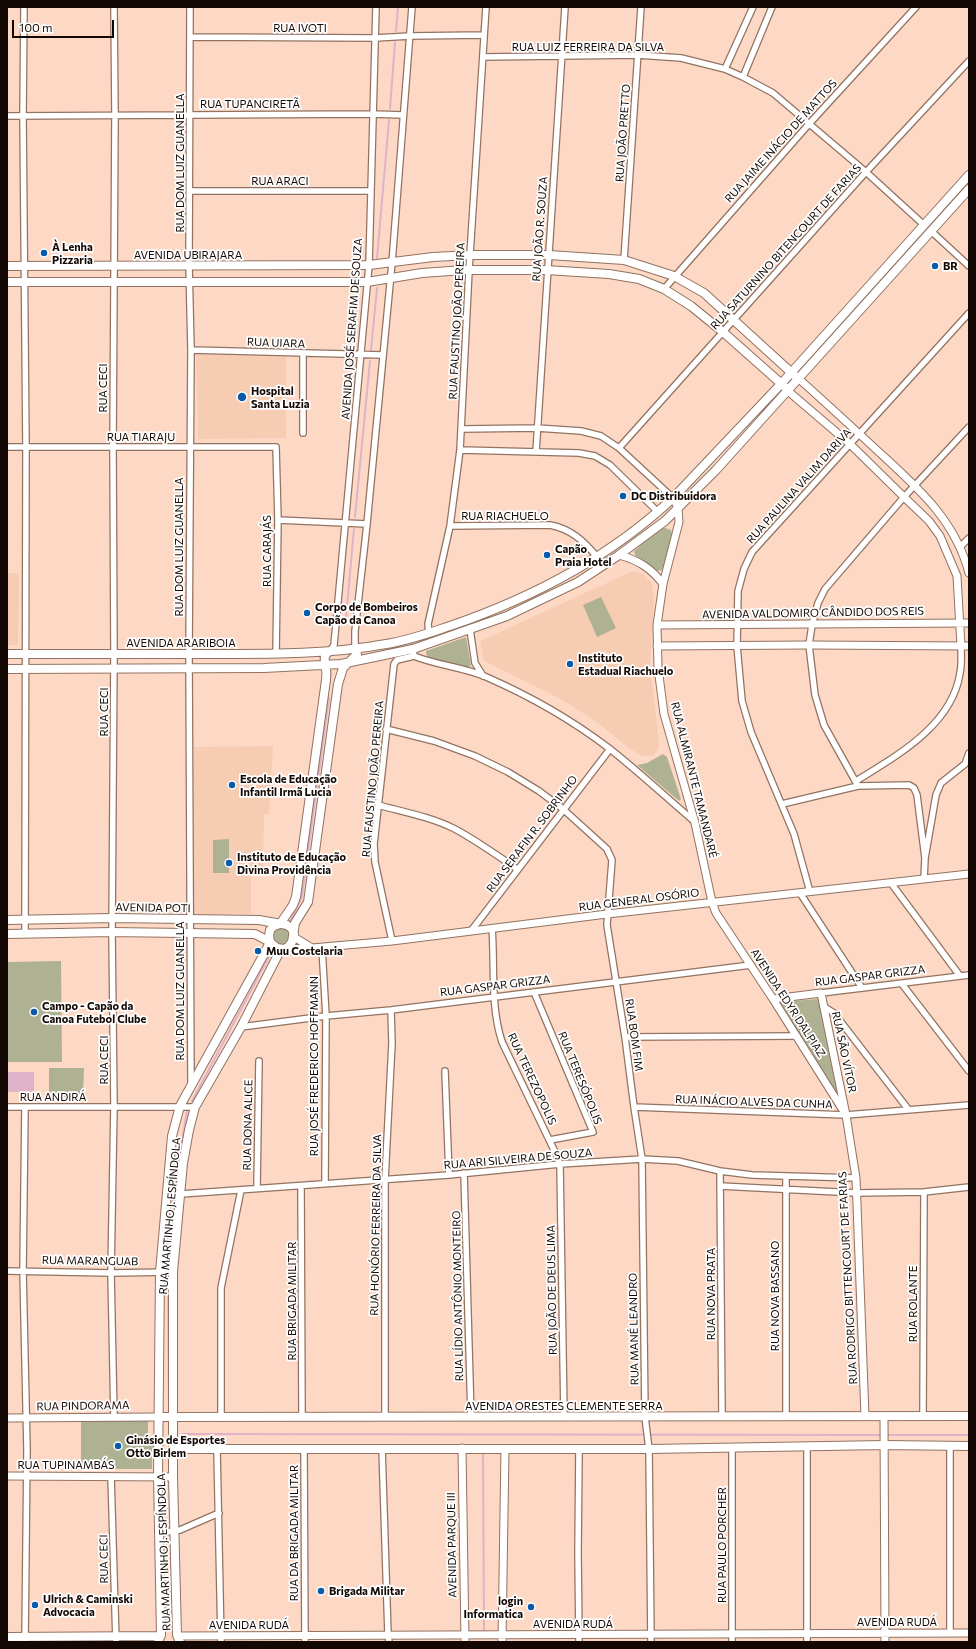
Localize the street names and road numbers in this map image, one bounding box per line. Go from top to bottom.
street label: RUA IVOTI [273,21,327,35]
street label: RUA LUIZ FERREIRA DA SILVA [512,40,664,54]
street label: RUA JAIME INÁCIO DE MATTOS [722,77,840,205]
street label: RUA JOÃO PRETTO [613,84,633,182]
street label: RUA DOM LUIZ GUANELLA [173,93,187,233]
street label: RUA TUPANCIRETÃ [200,97,300,111]
street label: RUA SATURNINO BITENCOURT DE FARIAS [708,161,864,333]
street label: RUA ARACI [251,174,309,188]
street label: RUA JOÃO R. SOUZA [530,176,550,282]
street label: AVENIDA JOSÉ SERAFIM DE SOUZA [339,238,365,420]
street label: RUA FAUSTINO JOÃO PEREIRA [446,242,468,400]
street label: AVENIDA UBIRAJARA [134,248,242,262]
street label: RUA UIARA [247,335,305,351]
street label: RUA CECI [96,363,110,413]
street label: RUA PAULINA VALIM DARIVA [744,426,854,546]
street label: RUA TIARAJU [107,430,175,444]
street label: RUA DOM LUIZ GUANELLA [172,477,186,617]
street label: RUA RIACHUELO [461,509,549,523]
street label: RUA CARAJÁS [260,515,274,587]
street label: AVENIDA VALDOMIRO CÂNDIDO DOS REIS [702,604,924,622]
street label: AVENIDA ARARIBOIA [126,636,236,650]
street label: RUA CECI [97,687,111,737]
street label: RUA FAUSTINO JOÃO PEREIRA [360,700,386,858]
street label: RUA ALMIRANTE TAMANDARÉ [668,701,720,859]
street label: RUA SERAFIN R. SOBRINHO [484,773,580,895]
street label: RUA GENERAL OSÓRIO [578,886,700,914]
street label: AVENIDA POTI [115,901,191,915]
street label: RUA DOM LUIZ GUANELLA [173,921,187,1061]
street label: AVENIDA EDYR DALPIAZ [748,946,828,1060]
street label: RUA GASPAR GRIZZA [814,963,926,989]
street label: RUA GASPAR GRIZZA [439,973,551,999]
street label: RUA JOSÉ FREDERICO HOFFMANN [307,976,321,1156]
street label: RUA BOM FIM [622,998,646,1072]
street label: RUA SÃO VÍTOR [829,1010,859,1094]
street label: RUA TERESÓPOLIS [555,1030,605,1126]
street label: RUA TEREZOPOLIS [505,1031,559,1127]
street label: RUA CECI [97,1035,111,1085]
street label: RUA DONA ALICE [241,1080,255,1170]
street label: RUA ANDIRÁ [20,1090,86,1104]
street label: RUA INÁCIO ALVES DA CUNHA [675,1093,833,1111]
street label: RUA HONÓRIO FERREIRA DA SILVA [368,1134,384,1316]
street label: RUA MARTINHO J. ESPÍNDOLA [157,1137,183,1295]
street label: RUA ARI SILVEIRA DE SOUZA [443,1146,593,1172]
street label: RUA RODRIGO BITTENCOURT DE FARIAS [836,1171,860,1385]
street label: RUA LÍDIO ANTÔNIO MONTEIRO [450,1211,466,1381]
street label: RUA JOÃO DE DEUS LIMA [544,1225,560,1355]
street label: RUA BRIGADA MILITAR [285,1241,299,1361]
street label: RUA NOVA BASSANO [768,1241,782,1351]
street label: RUA NOVA PRATA [704,1248,718,1340]
street label: RUA MARANGUAB [42,1254,138,1268]
street label: RUA ROLANTE [906,1266,920,1342]
street label: RUA MANÉ LEANDRO [626,1273,642,1385]
street label: RUA PINDORAMA [36,1399,130,1413]
street label: AVENIDA ORESTES CLEMENTE SERRA [465,1399,663,1413]
street label: RUA TUPINAMBÁS [17,1458,115,1472]
street label: RUA DA BRIGADA MILITAR [287,1465,301,1601]
street label: RUA MARTINHO J. ESPÍNDOLA [155,1473,173,1631]
street label: RUA PAULO PORCHER [715,1487,729,1603]
street label: AVENIDA PARQUE III [444,1492,460,1598]
street label: RUA CECI [97,1534,111,1584]
street label: AVENIDA RUDÁ [857,1615,937,1629]
street label: AVENIDA RUDÁ [533,1617,613,1631]
street label: AVENIDA RUDÁ [209,1618,289,1632]

